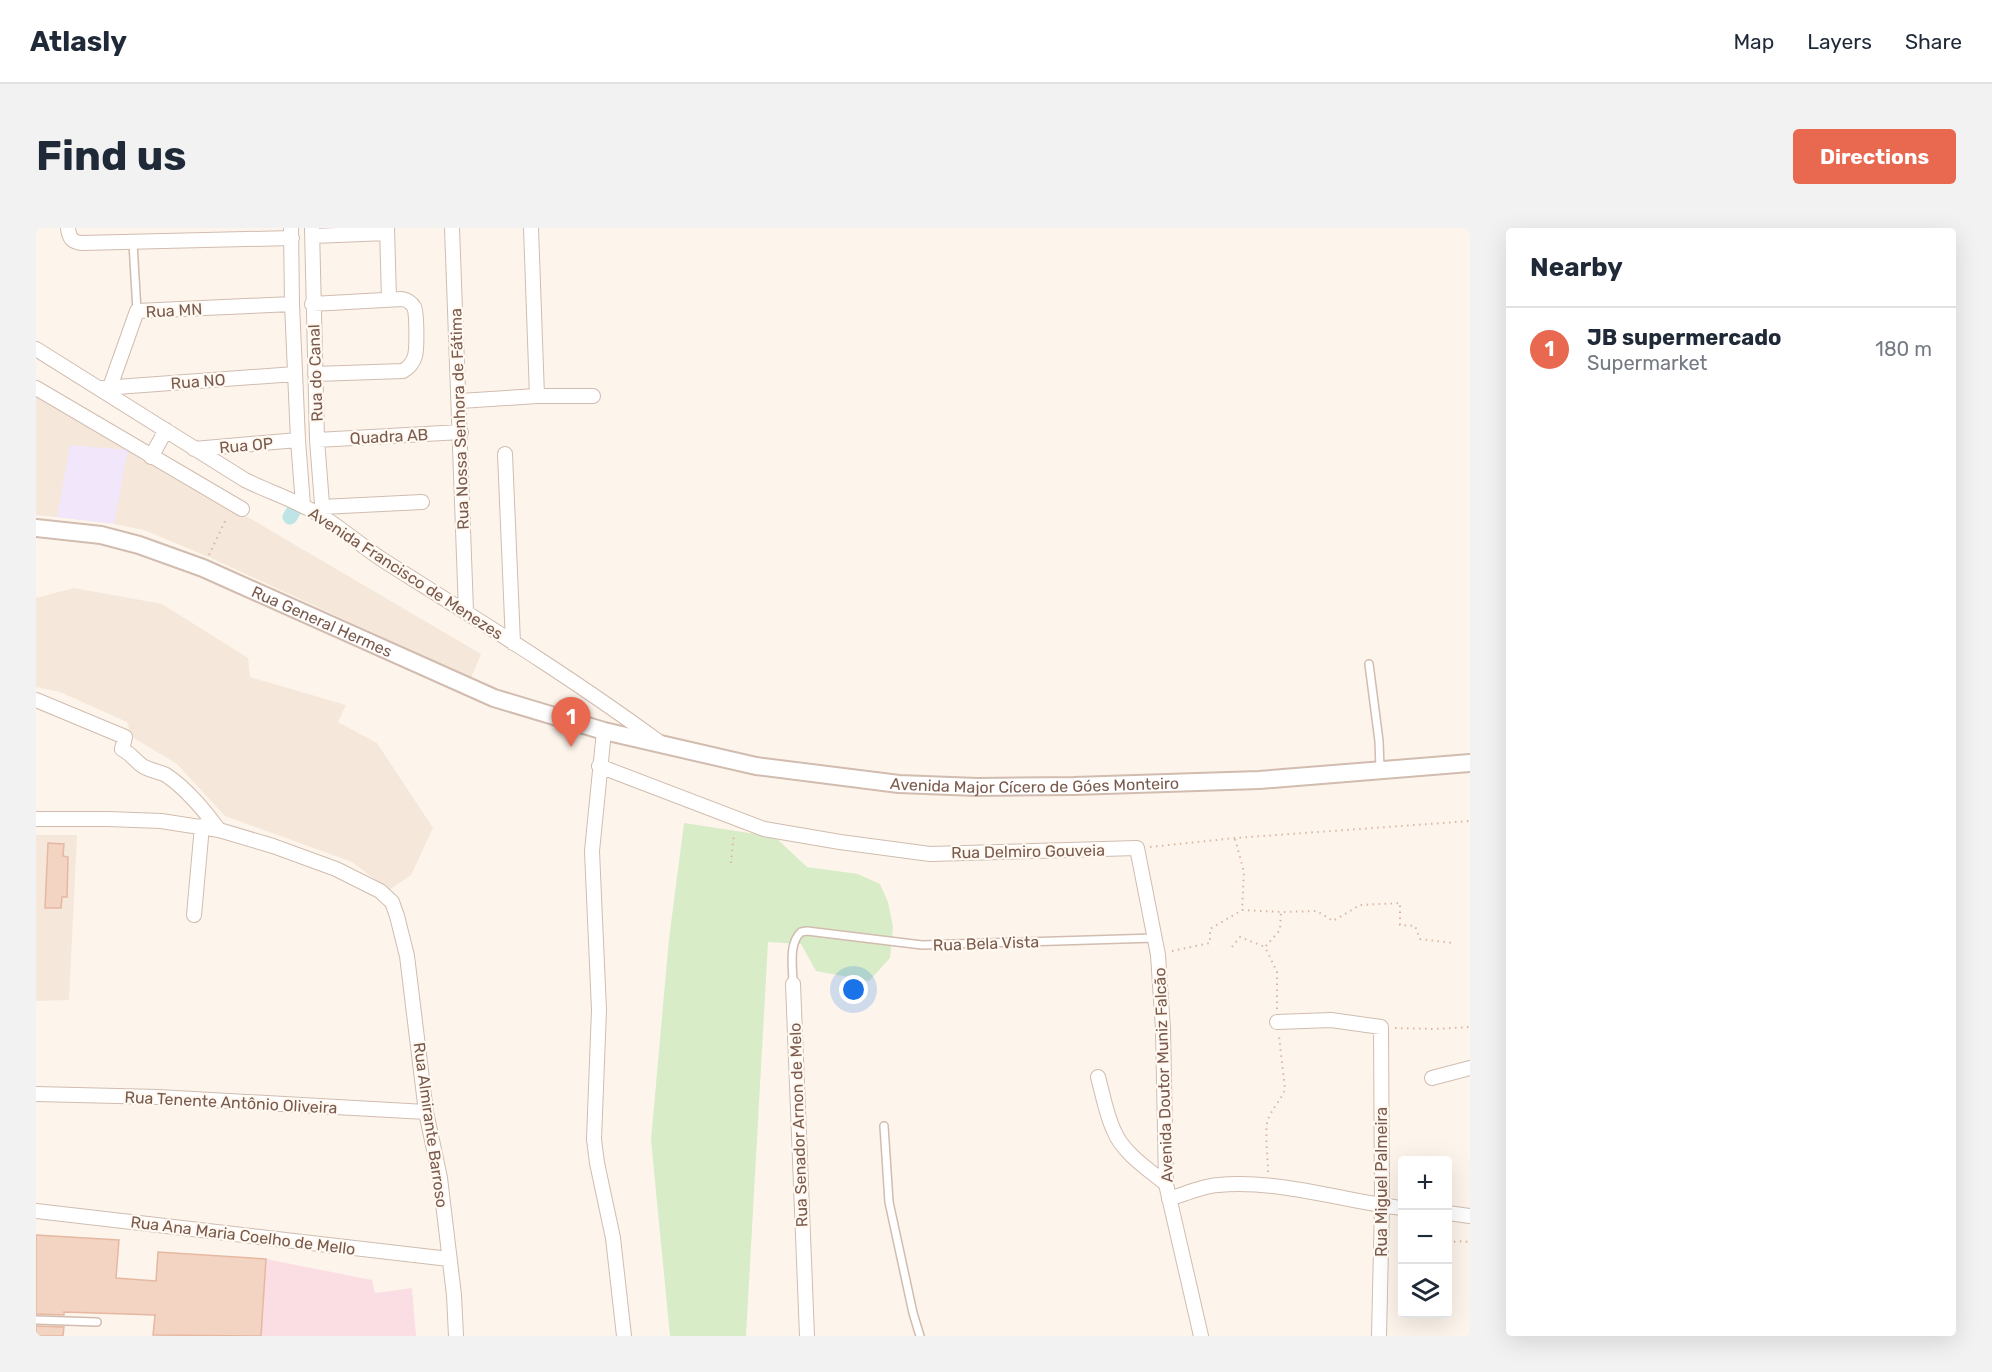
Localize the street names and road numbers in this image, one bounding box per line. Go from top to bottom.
street label: Rua MN [145,300,203,321]
street label: Rua Nossa Senhora de Fátima [446,308,473,530]
street label: Rua do Canal [304,324,327,422]
street label: Rua NO [170,370,226,393]
street label: Quadra AB [349,425,429,448]
street label: Rua OP [218,434,274,457]
street label: Avenida Francisco de Menezes [305,503,506,643]
street label: Rua General Hermes [249,582,395,661]
street label: Avenida Major Cícero de Góes Monteiro [889,774,1179,797]
street label: Rua Delmiro Gouveia [951,841,1105,862]
street label: Rua Bela Vista [933,932,1039,955]
street label: Avenida Doutor Muniz Falcão [1150,967,1177,1183]
street label: Rua Senador Arnon de Melo [785,1022,812,1228]
street label: Rua Almirante Barroso [409,1041,452,1209]
street label: Rua Tenente Antônio Oliveira [124,1087,338,1118]
street label: Rua Miguel Palmeira [1372,1107,1391,1257]
street label: Rua Ana Maria Coelho de Mello [129,1212,356,1259]

